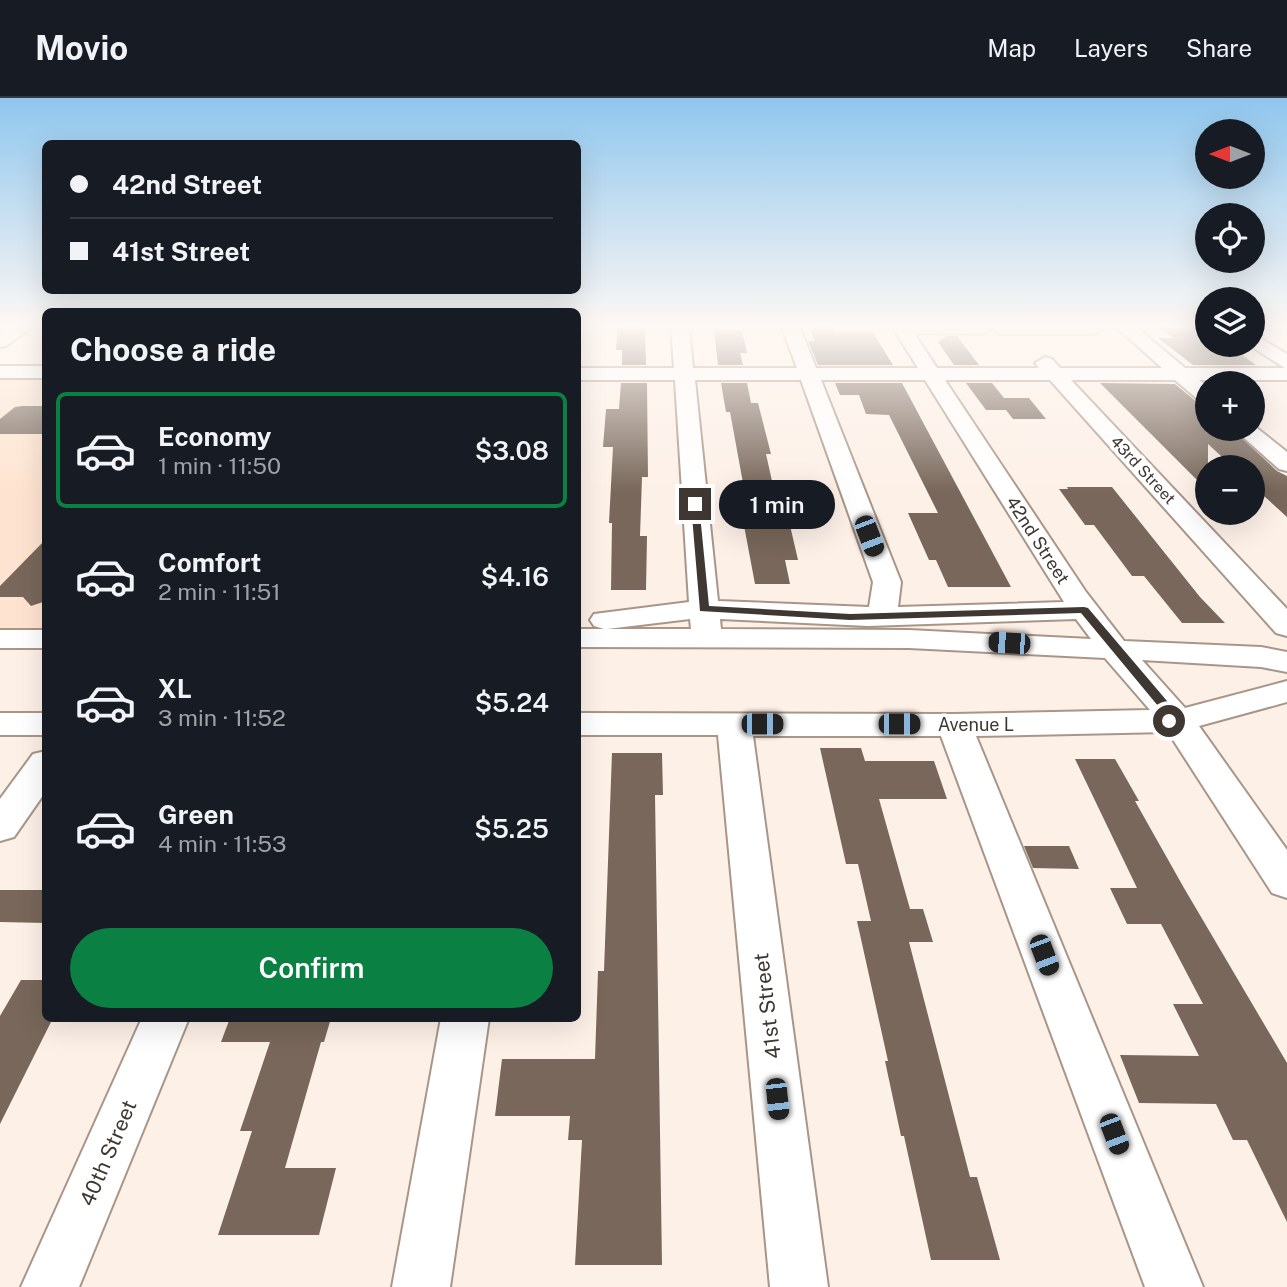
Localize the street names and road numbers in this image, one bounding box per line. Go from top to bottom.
street label: 43rd Street [1107,432,1179,508]
street label: 42nd Street [1002,492,1074,588]
street label: Avenue L [938,714,1014,735]
street label: 41st Street [748,951,786,1061]
street label: 40th Street [74,1096,142,1210]

